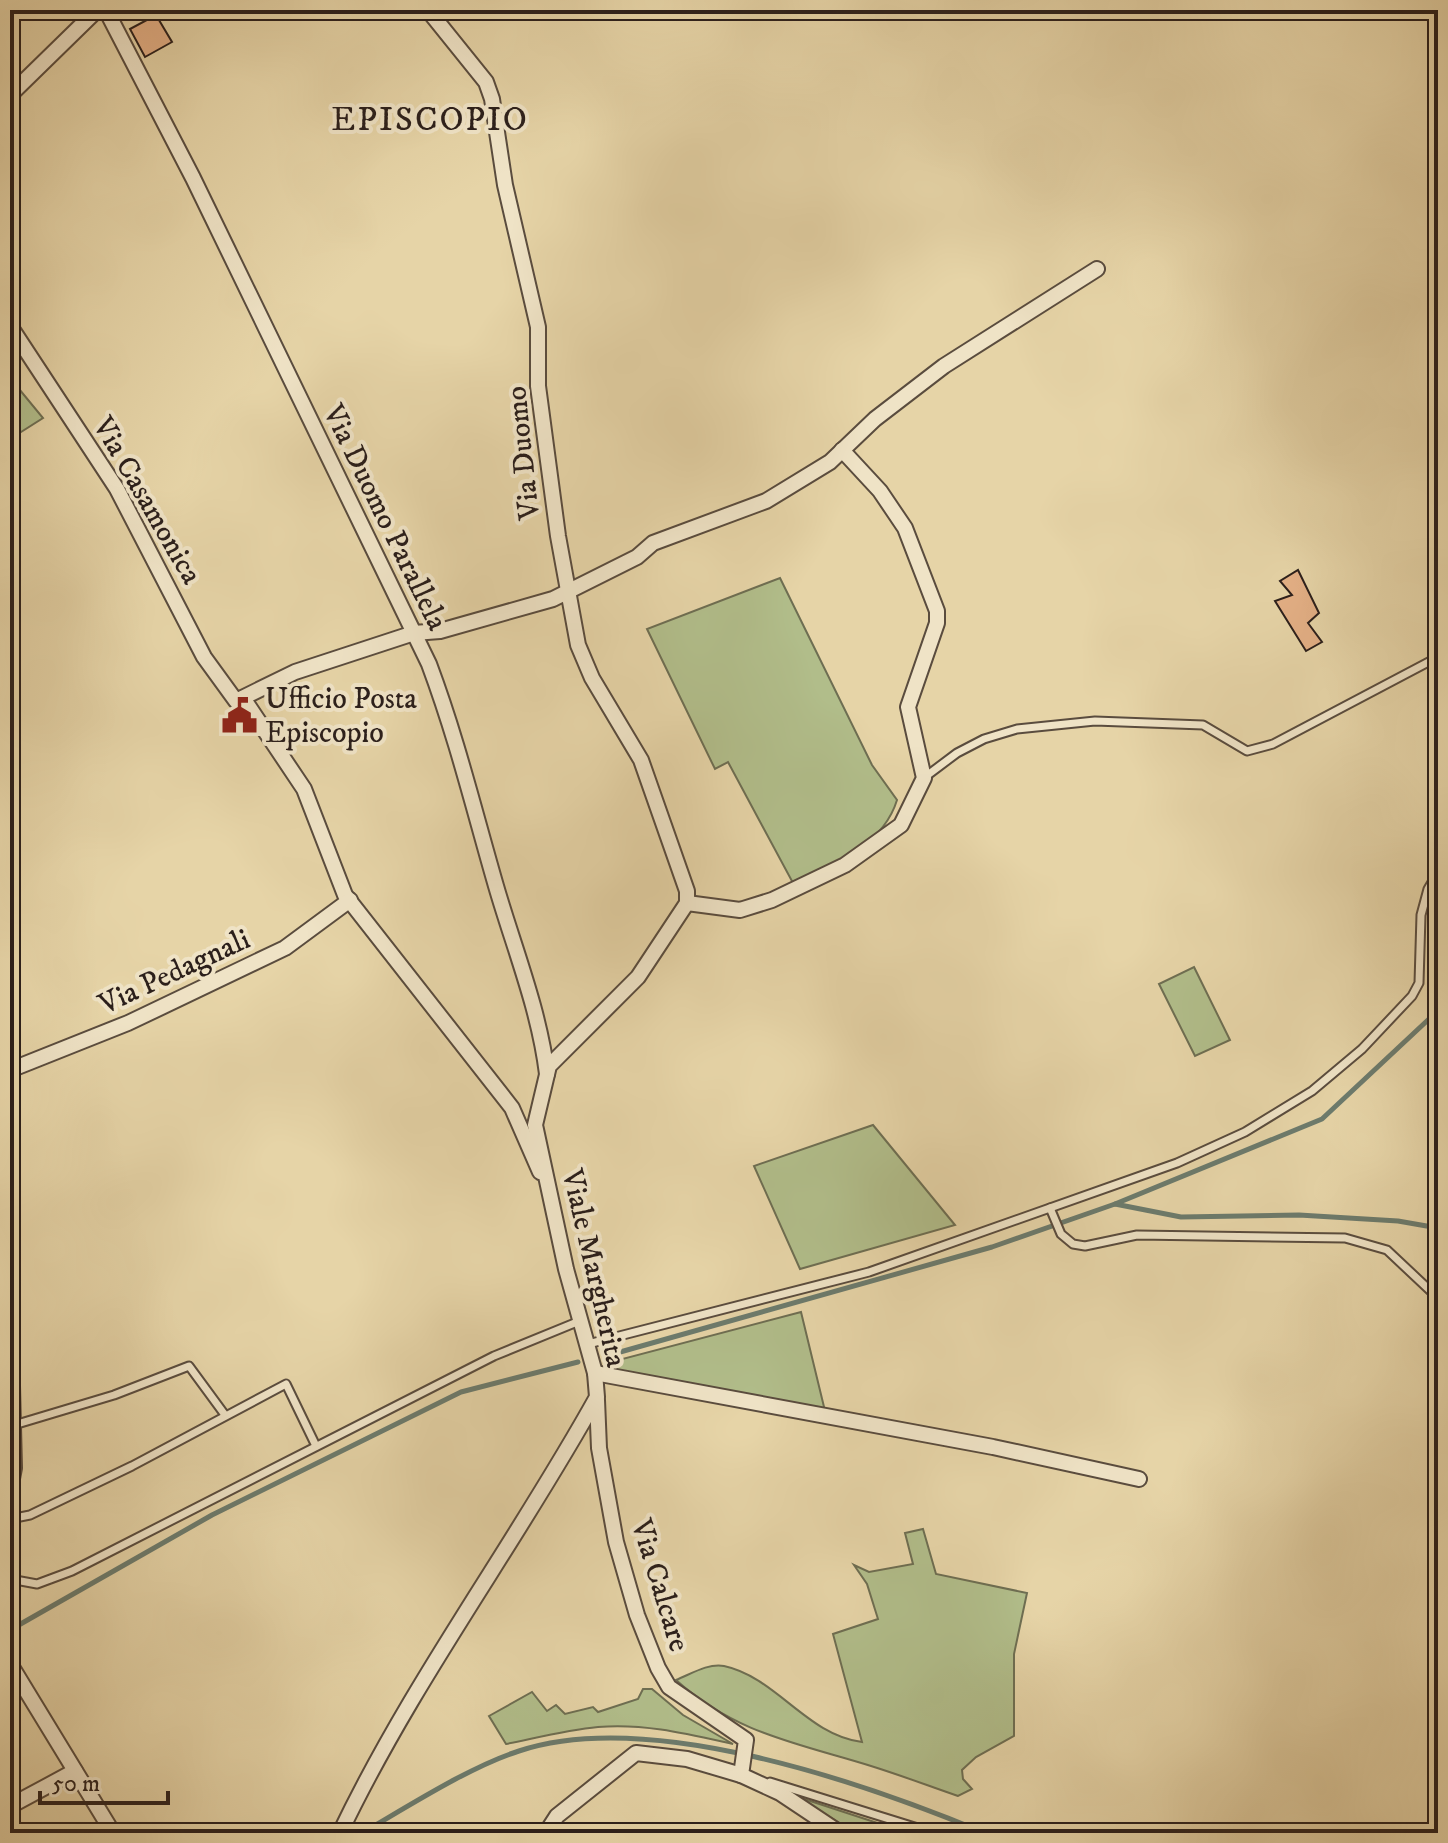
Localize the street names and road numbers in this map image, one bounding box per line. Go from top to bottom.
street label: Via Duomo [498,384,549,522]
street label: Via Duomo Parallela [314,398,455,637]
street label: Via Casamonica [83,410,210,591]
street label: Via Pedagnali [92,921,256,1024]
street label: Viale Margherita [553,1165,634,1371]
street label: Via Calcare [622,1514,697,1656]

